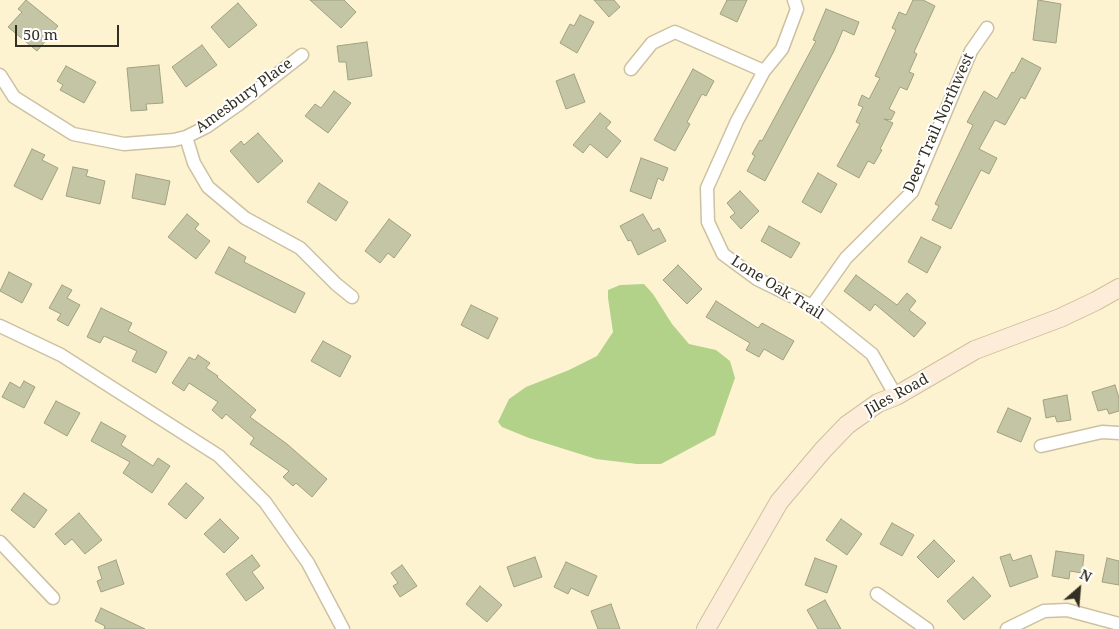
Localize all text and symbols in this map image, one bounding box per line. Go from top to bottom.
scale bar [18,15,121,47]
text: 50 m [23,24,58,44]
street label: Deer Trail Northwest [900,51,978,195]
street label: Amesbury Place [192,55,296,137]
street label: Lone Oak Trail [727,252,827,324]
street label: Jiles Road [862,370,932,420]
north arrow [1054,564,1104,614]
text: N [1077,564,1095,586]

